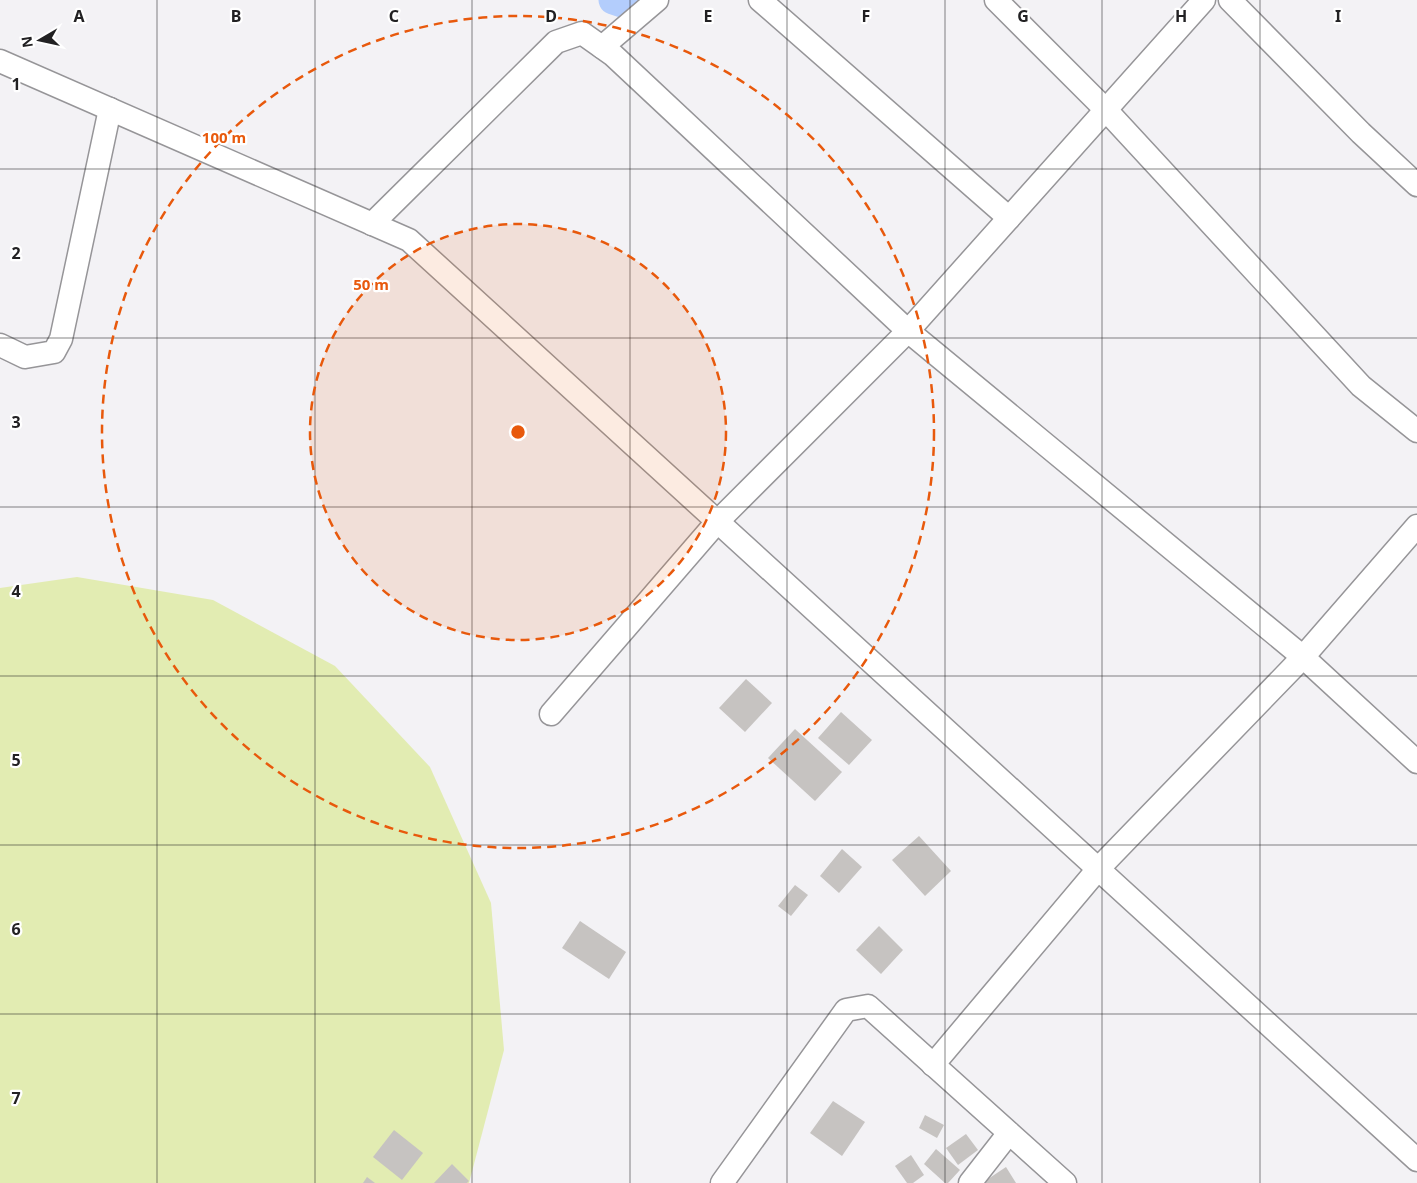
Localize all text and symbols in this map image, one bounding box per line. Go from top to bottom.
text: A [73,5,85,27]
text: B [231,5,241,27]
text: C [389,5,399,27]
text: D [545,5,557,27]
text: E [704,5,713,27]
text: F [862,5,870,27]
text: G [1017,5,1029,27]
text: H [1175,5,1187,27]
text: I [1335,5,1341,27]
north arrow [15,15,65,65]
text: N [16,35,37,49]
text: 1 [11,73,21,95]
text: 100 m [202,127,246,147]
text: 2 [11,242,21,264]
text: 50 m [353,274,389,294]
text: 3 [11,411,21,433]
centre of rings [509,423,527,441]
text: 4 [11,580,21,602]
text: 5 [11,749,21,771]
text: 6 [11,918,21,940]
text: 7 [11,1087,21,1109]

